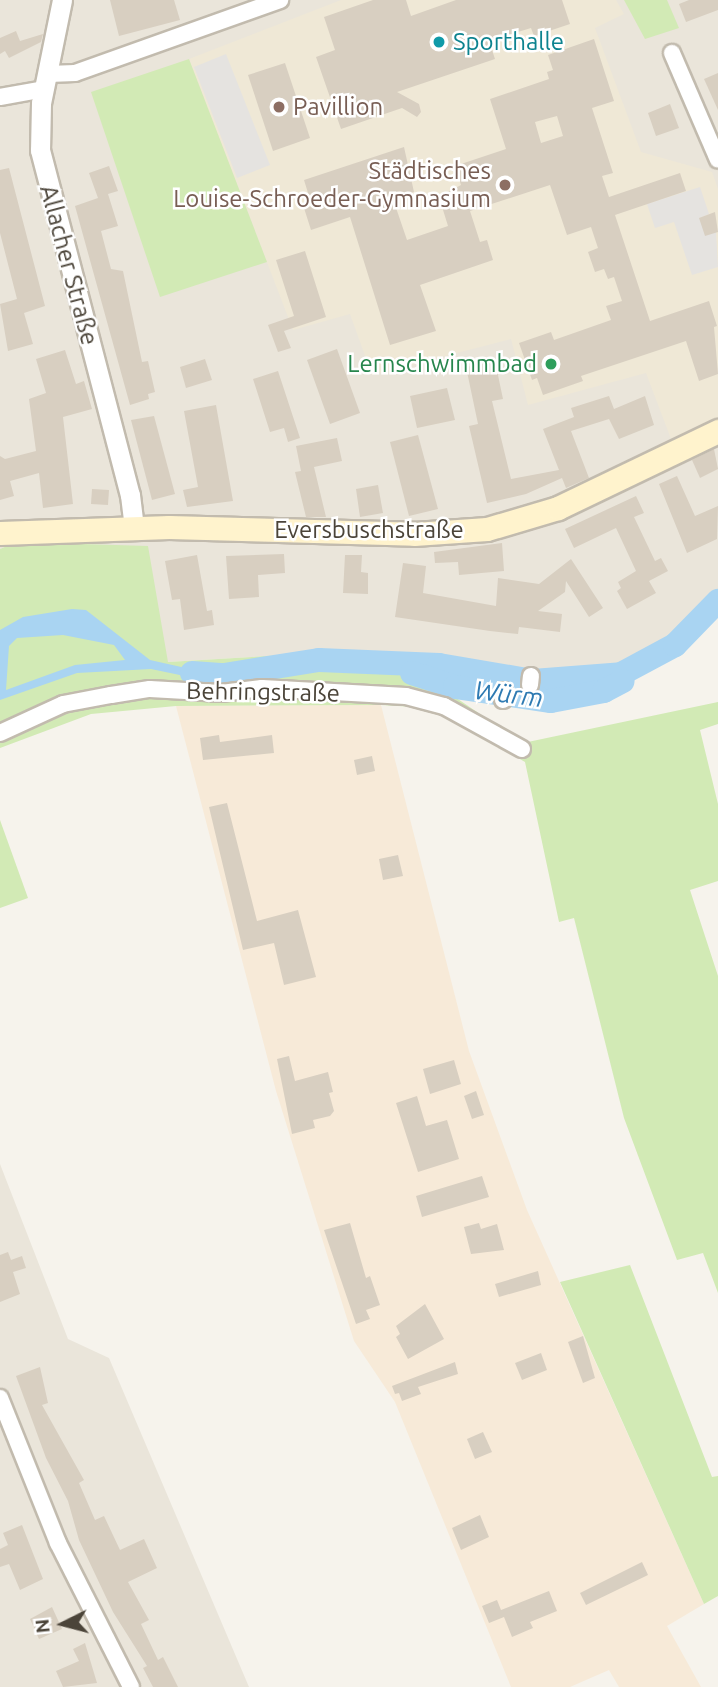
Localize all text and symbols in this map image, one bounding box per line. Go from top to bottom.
place label: Sporthalle [453,28,564,56]
marker: Sporthalle [431,34,447,50]
place label: Pavillion [293,93,383,121]
marker: Pavillion [271,99,287,115]
place label: Städtisches Louise-Schroeder-Gymnasium [173,157,491,213]
marker: Städtisches Louise-Schroeder-Gymnasium [497,177,513,193]
street label: Allacher Straße [34,182,104,348]
place label: Lernschwimmbad [347,350,537,378]
marker: Lernschwimmbad [543,356,559,372]
street label: Eversbuschstraße [274,516,464,544]
water label: Würm [473,674,545,714]
street label: Behringstraße [186,676,340,708]
north arrow [28,1589,98,1659]
text: N [30,1618,54,1634]

